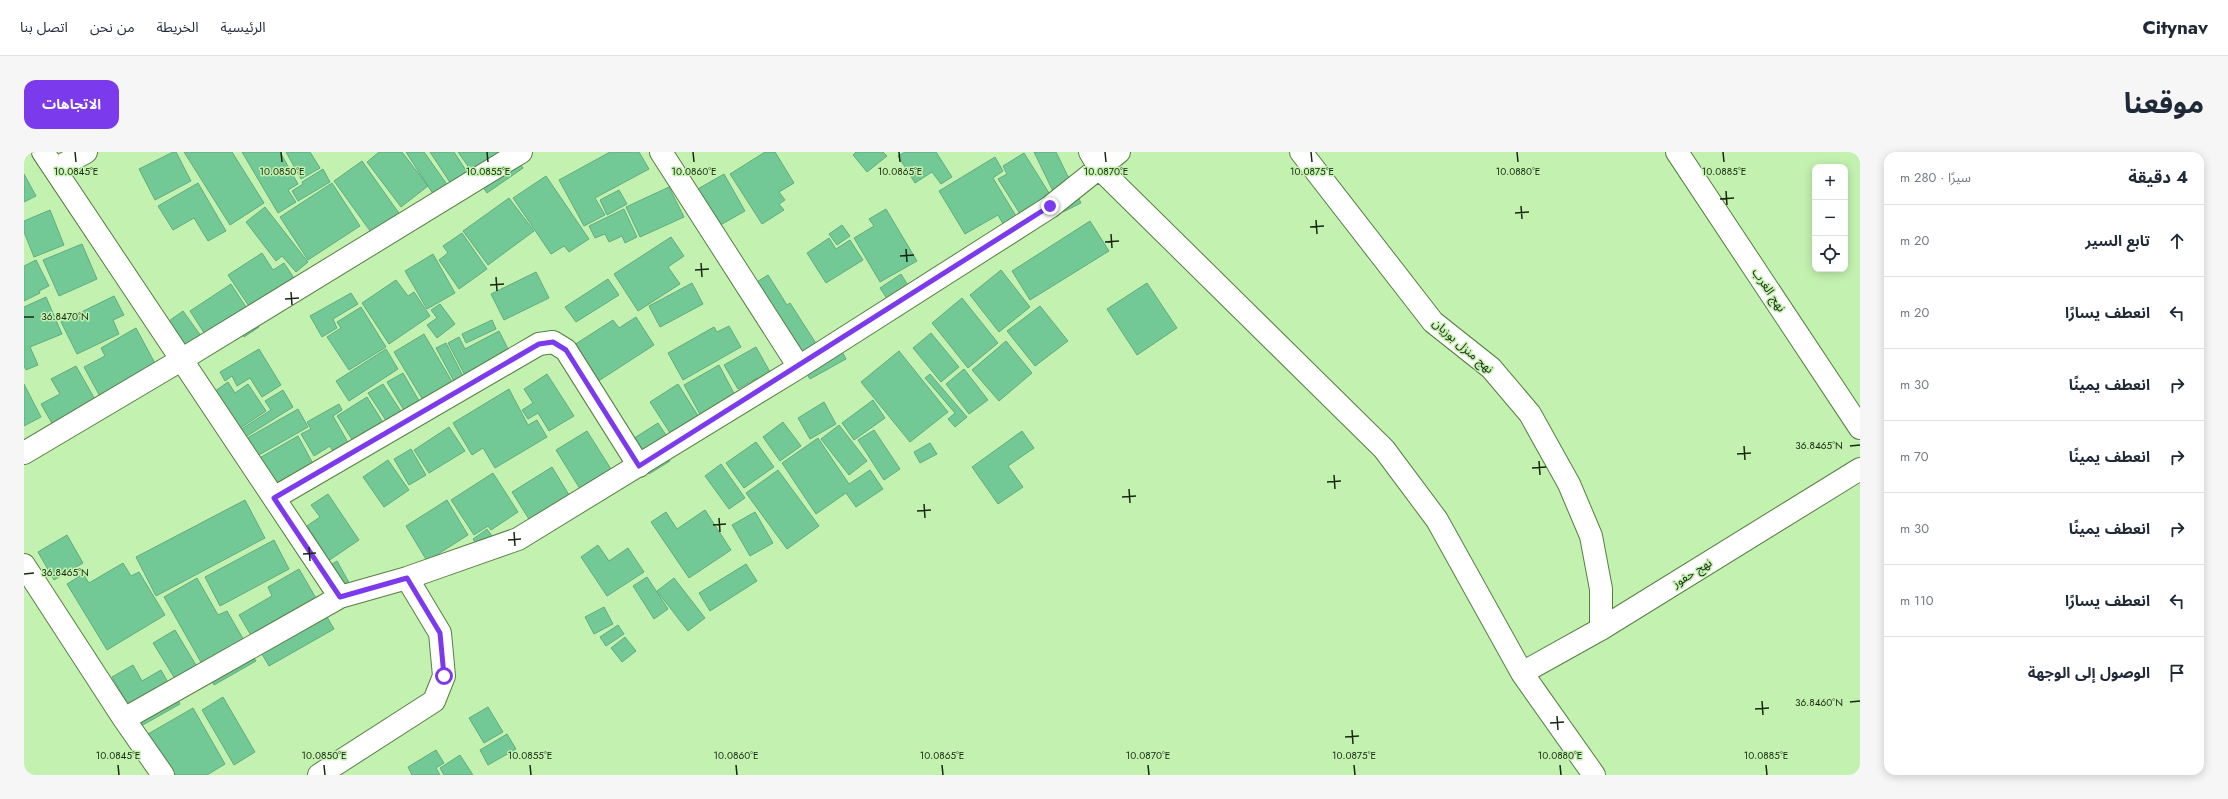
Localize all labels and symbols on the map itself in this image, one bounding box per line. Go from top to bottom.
text: 10.0845°E [54,164,98,179]
text: 10.0850°E [260,164,304,179]
text: 10.0855°E [466,164,510,179]
text: 10.0860°E [672,164,717,179]
text: 10.0865°E [878,164,922,179]
text: 10.0870°E [1084,164,1128,179]
text: 10.0875°E [1290,164,1334,179]
text: 10.0880°E [1496,164,1540,179]
text: 10.0885°E [1702,164,1746,179]
route end [1041,197,1059,215]
street label: نهج الغرب [1748,264,1790,316]
text: 36.8470°N [41,309,89,324]
street label: نهج منزل بوزيان [1428,314,1498,378]
text: 36.8465°N [1795,438,1843,453]
street label: نهج حفوز [1668,554,1715,593]
text: 36.8465°N [41,565,89,580]
route start [435,667,453,685]
text: 36.8460°N [1795,695,1843,710]
text: 10.0845°E [96,748,140,763]
text: 10.0850°E [302,748,346,763]
text: 10.0855°E [508,748,552,763]
text: 10.0860°E [714,748,759,763]
text: 10.0865°E [920,748,964,763]
text: 10.0870°E [1126,748,1170,763]
text: 10.0875°E [1332,748,1376,763]
text: 10.0880°E [1538,748,1582,763]
text: 10.0885°E [1744,748,1788,763]

